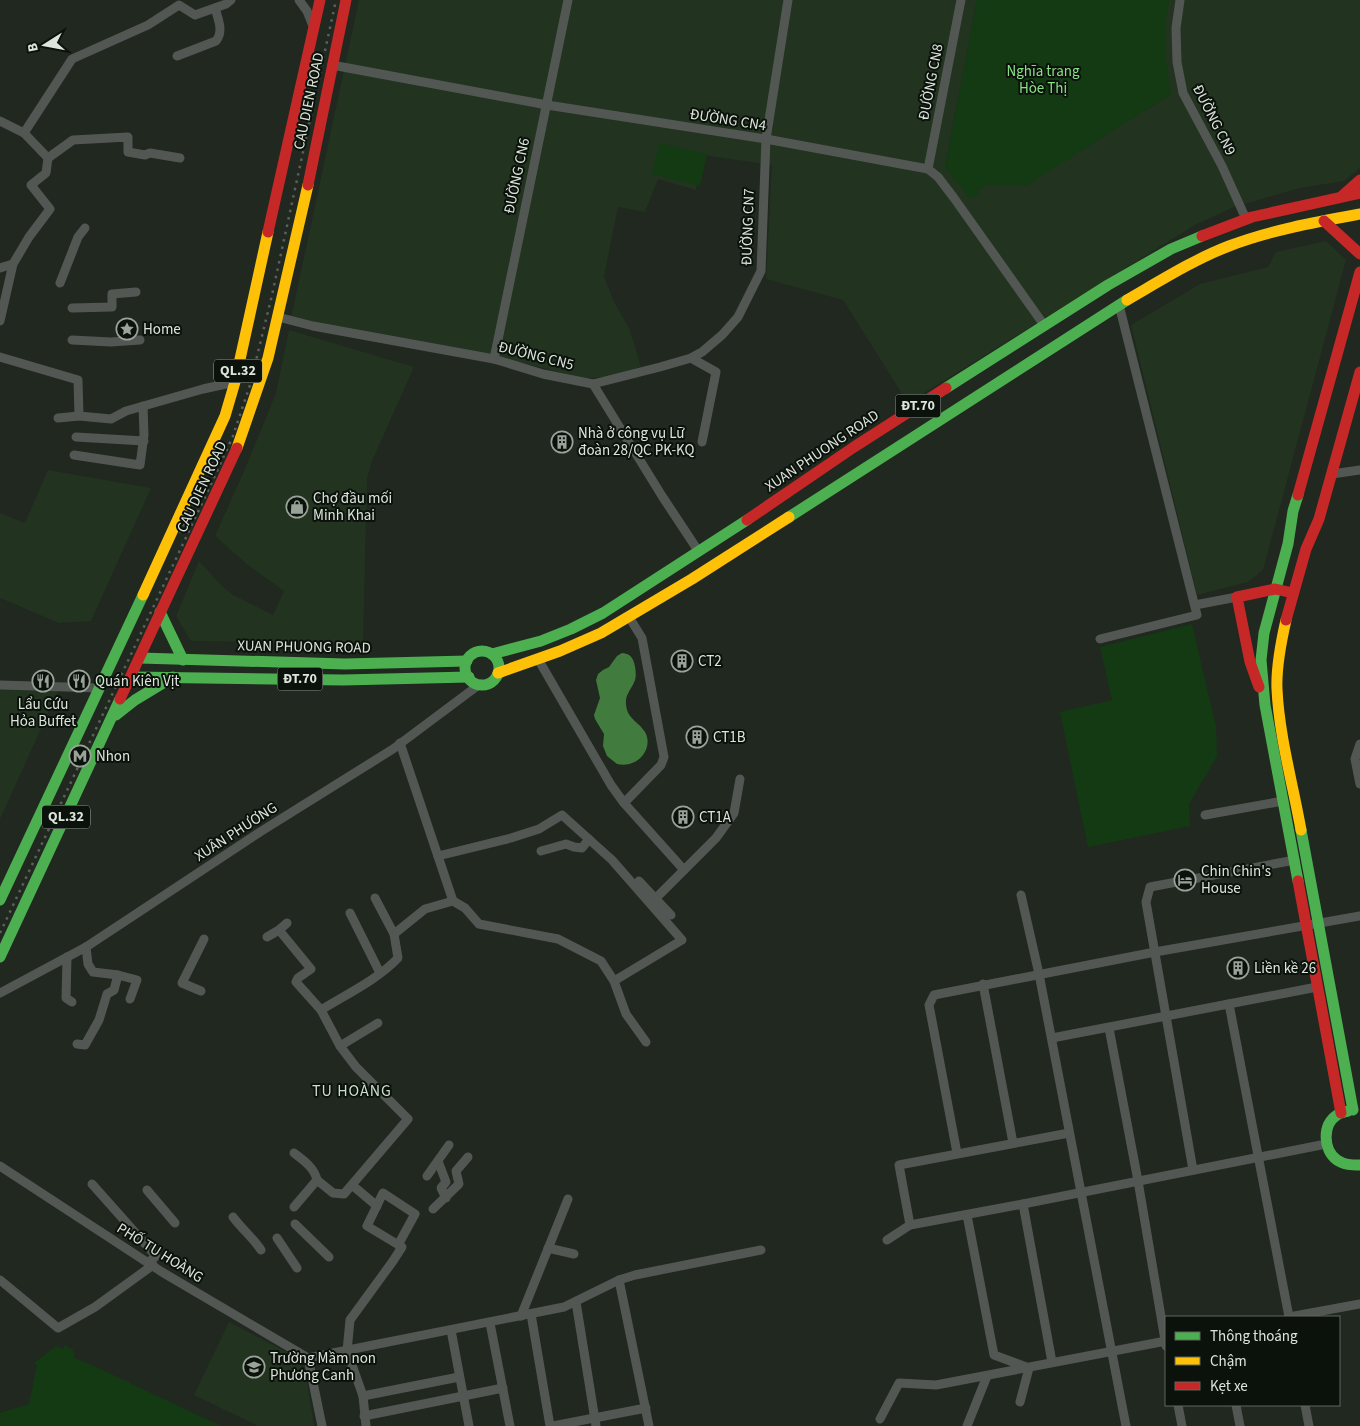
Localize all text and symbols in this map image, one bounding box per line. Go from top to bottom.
north arrow [20,20,70,70]
text: B [22,41,44,53]
street label: ĐƯỜNG CN8 [913,42,949,122]
street label: CAU DIEN ROAD [288,51,330,151]
park label: Nghĩa trang Hòe Thị [1007,61,1080,99]
street label: ĐƯỜNG CN9 [1187,81,1241,159]
street label: ĐƯỜNG CN4 [688,104,768,136]
street label: ĐƯỜNG CN6 [499,136,535,216]
street label: ĐƯỜNG CN7 [736,188,760,266]
place icon: Home [115,317,139,341]
place label: Home [143,319,181,340]
street label: ĐƯỜNG CN5 [496,336,576,376]
road number: QL.32 [214,360,262,382]
road number: ĐT.70 [896,394,940,418]
street label: XUAN PHUONG ROAD [761,405,883,497]
place label: Nhà ở công vụ Lữ đoàn 28/QC PK-KQ [578,423,694,461]
building icon: Nhà ở công vụ Lữ đoàn 28/QC PK-KQ [550,430,574,454]
street label: CAU DIEN ROAD [172,438,232,536]
place label: Chợ đầu mối Minh Khai [313,488,392,526]
shop icon: Chợ đầu mối Minh Khai [285,495,309,519]
street label: XUAN PHUONG ROAD [237,635,371,659]
building icon: CT2 [670,649,694,673]
place label: CT2 [698,651,722,672]
road number: ĐT.70 [278,668,322,691]
restaurant icon: Lẩu Cứu Hỏa Buffet [31,669,55,693]
restaurant icon: Quán Kiên Vịt [67,669,91,693]
place label: Quán Kiên Vịt [95,671,179,692]
place label: Lẩu Cứu Hỏa Buffet [10,694,76,732]
building icon: CT1B [685,725,709,749]
place label: CT1B [713,727,746,748]
metro station icon: Nhon [68,744,92,768]
place label: Nhon [96,746,130,767]
street label: XUÂN PHƯƠNG [190,797,282,867]
building icon: CT1A [671,805,695,829]
road number: QL.32 [42,806,90,829]
place label: CT1A [699,807,732,828]
place label: Chin Chin's House [1201,861,1271,899]
hotel icon: Chin Chin's House [1173,868,1197,892]
building icon: Liền kề 26 [1226,956,1250,980]
place label: Liền kề 26 [1254,958,1316,979]
district label: TU HOÀNG [312,1080,392,1102]
street label: PHỐ TU HOÀNG [113,1218,207,1288]
legend [1165,1316,1340,1406]
text: Thông thoáng [1210,1326,1298,1347]
place label: Trường Mầm non Phương Canh [270,1348,376,1386]
text: Chậm [1210,1351,1247,1372]
school or university icon: Trường Mầm non Phương Canh [242,1355,266,1379]
text: Kẹt xe [1210,1376,1248,1397]

